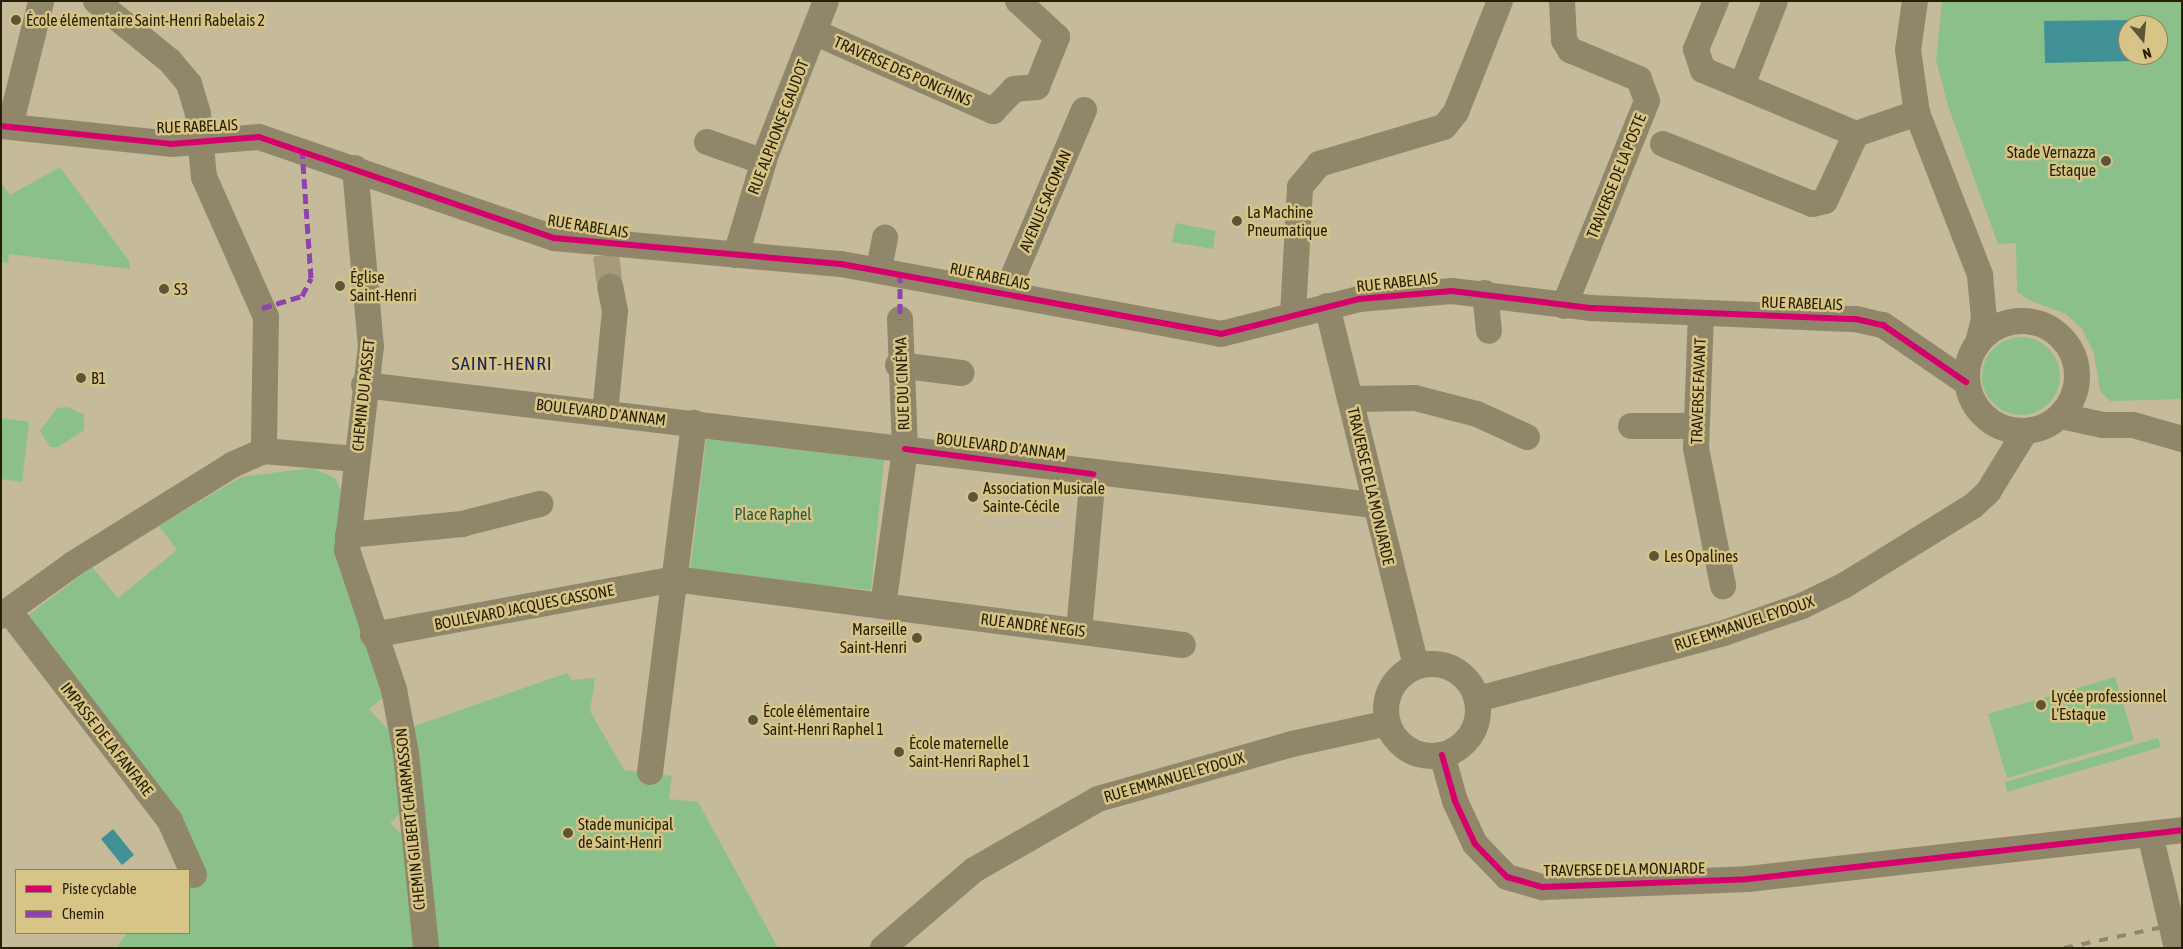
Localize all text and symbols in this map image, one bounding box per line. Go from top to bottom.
place label: École élémentaire Saint-Henri Rabelais 2 [26,10,265,30]
marker: École élémentaire Saint-Henri Rabelais 2 [10,14,22,26]
north arrow [2118,15,2168,65]
street label: TRAVERSE DES PONCHINS [831,32,975,110]
text: N [2141,45,2153,62]
street label: RUE ALPHONSE GAUDOT [743,57,813,197]
street label: TRAVERSE DE LA POSTE [1582,111,1650,241]
street label: RUE RABELAIS [156,115,238,137]
place label: Stade Vernazza Estaque [2007,142,2096,180]
street label: AVENUE SACOMAN [1015,147,1075,255]
marker: Stade Vernazza Estaque [2100,155,2112,167]
place label: La Machine Pneumatique [1247,202,1327,240]
street label: RUE RABELAIS [546,210,630,242]
marker: La Machine Pneumatique [1231,215,1243,227]
street label: RUE RABELAIS [948,258,1032,294]
place label: Église Saint-Henri [350,267,417,305]
street label: RUE RABELAIS [1355,268,1439,296]
place label: S3 [174,279,188,299]
marker: Église Saint-Henri [334,280,346,292]
marker: S3 [158,283,170,295]
street label: RUE RABELAIS [1761,292,1843,314]
street label: RUE DU CINÉMA [891,337,913,431]
street label: TRAVERSE FAVANT [1687,337,1709,445]
street label: CHEMIN DU PASSET [348,338,378,452]
district label: SAINT-HENRI [450,353,554,375]
place label: B1 [91,368,106,388]
marker: B1 [75,372,87,384]
street label: BOULEVARD D'ANNAM [535,395,667,429]
street label: TRAVERSE DE LA MONJARDE [1343,405,1399,567]
street label: BOULEVARD D'ANNAM [935,429,1067,463]
place label: Association Musicale Sainte-Cécile [983,478,1105,516]
marker: Association Musicale Sainte-Cécile [967,491,979,503]
park label: Place Raphel [734,504,812,524]
place label: Les Opalines [1664,546,1738,566]
marker: Les Opalines [1648,550,1660,562]
street label: BOULEVARD JACQUES CASSONE [433,580,615,634]
street label: RUE EMMANUEL EYDOUX [1672,591,1816,655]
street label: RUE ANDRÉ NEGIS [980,609,1086,641]
place label: Marseille Saint-Henri [840,619,907,657]
marker: Marseille Saint-Henri [911,632,923,644]
street label: IMPASSE DE LA FANFARE [57,678,157,800]
place label: Lycée professionnel L'Estaque [2051,686,2167,724]
marker: Lycée professionnel L'Estaque [2035,699,2047,711]
place label: École élémentaire Saint-Henri Raphel 1 [763,701,884,739]
marker: École élémentaire Saint-Henri Raphel 1 [747,714,759,726]
street label: CHEMIN GILBERT CHARMASSON [391,727,429,911]
place label: École maternelle Saint-Henri Raphel 1 [909,733,1030,771]
marker: École maternelle Saint-Henri Raphel 1 [893,746,905,758]
street label: RUE EMMANUEL EYDOUX [1101,748,1247,806]
place label: Stade municipal de Saint-Henri [578,814,673,852]
marker: Stade municipal de Saint-Henri [562,827,574,839]
street label: TRAVERSE DE LA MONJARDE [1543,858,1705,880]
legend [15,869,190,934]
text: Piste cyclable [62,880,137,897]
text: Chemin [62,905,104,922]

